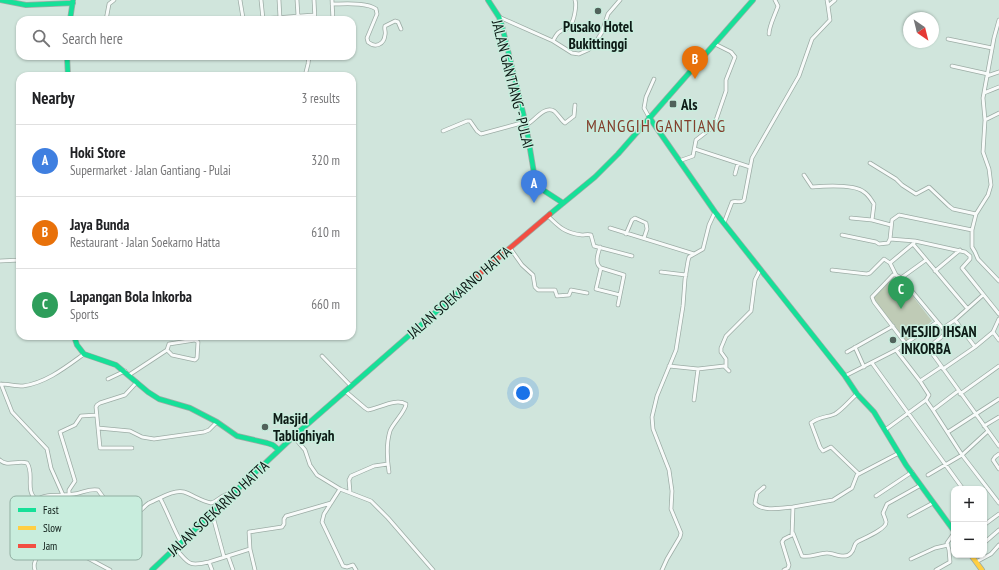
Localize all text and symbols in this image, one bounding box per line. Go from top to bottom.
marker: Pusako Hotel Bukittinggi [593,6,603,16]
north arrow [903,12,939,48]
search box [16,16,356,60]
street label: JALAN GANTIANG - PULAI [488,17,538,150]
place label: Pusako Hotel Bukittinggi [563,17,633,53]
icon: search [30,27,52,49]
text: Search here [62,29,123,48]
pin: B [682,46,708,79]
text: Nearby [32,87,75,109]
text: 3 results [301,90,340,107]
place label: Als [680,95,697,114]
marker: Als [668,99,678,109]
district label: MANGGIH GANTIANG [586,115,726,137]
text: Hoki Store [70,143,126,162]
text: A [42,152,48,169]
text: 320 m [311,152,340,169]
text: Supermarket · Jalan Gantiang - Pulai [70,162,231,179]
pin: A [521,170,547,203]
text: Jaya Bunda [70,215,129,234]
text: B [42,224,48,241]
text: 610 m [311,224,340,241]
text: Restaurant · Jalan Soekarno Hatta [70,234,220,251]
street label: JALAN SOEKARNO HATTA [402,241,516,343]
pin: C [888,276,914,309]
text: Lapangan Bola Inkorba [70,287,192,306]
text: C [42,296,48,313]
text: 660 m [311,296,340,313]
text: Sports [70,306,99,323]
place label: MESJID IHSAN INKORBA [901,322,977,358]
marker: MESJID IHSAN INKORBA [888,335,898,345]
your location [513,383,533,403]
place label: Masjid Tablighiyah [273,409,335,445]
marker: Masjid Tablighiyah [260,422,270,432]
street label: JALAN SOEKARNO HATTA [163,456,273,560]
map controls [951,486,987,558]
button: + [951,486,987,522]
legend [10,496,142,560]
text: Fast [43,503,59,517]
text: Slow [43,521,62,535]
button: − [951,522,987,558]
text: Jam [42,539,57,553]

